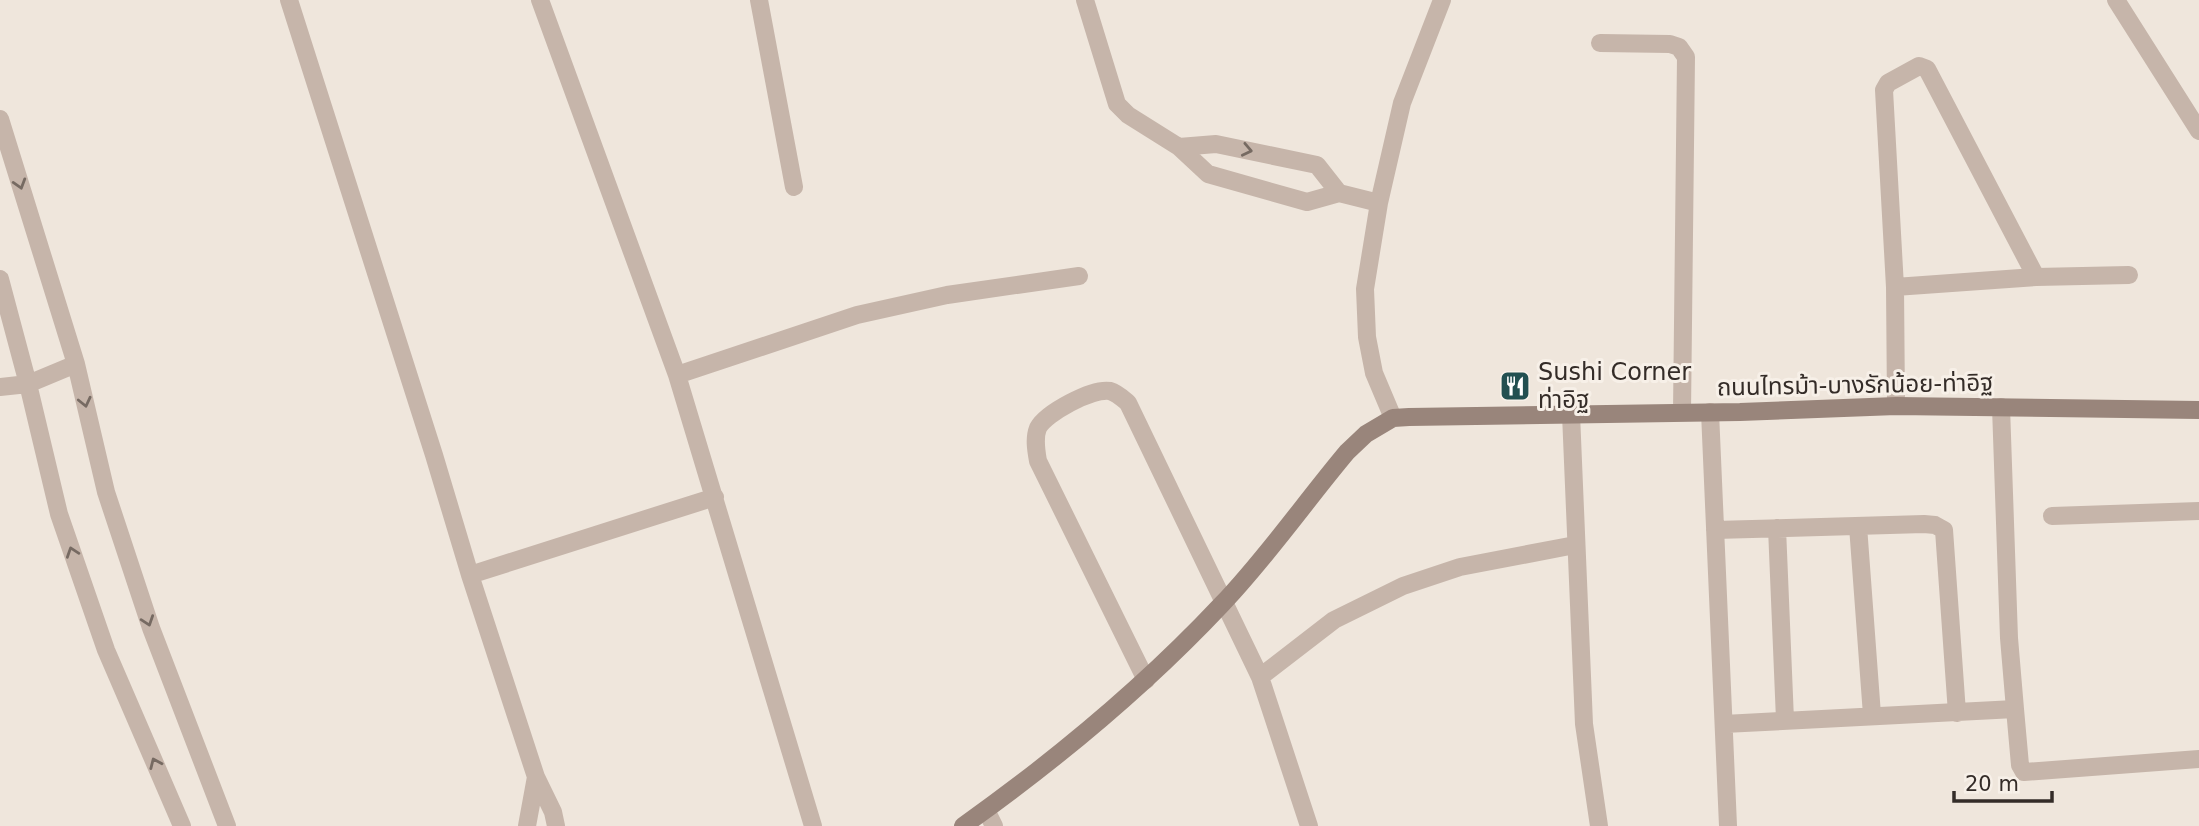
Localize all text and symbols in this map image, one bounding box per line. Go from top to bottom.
one-way arrow [1241,141,1253,156]
one-way arrow [12,178,27,190]
place label: Sushi Corner ท่าอิฐ [1538,358,1691,414]
restaurant icon: Sushi Corner ท่าอิฐ [1498,369,1532,403]
street label: ถนนไทรม้า-บางรักน้อย-ท่าอิฐ [1717,369,1993,401]
one-way arrow [77,396,91,408]
one-way arrow [66,546,80,558]
one-way arrow [140,614,155,626]
one-way arrow [149,758,163,771]
scale bar [1954,760,2052,804]
text: 20 m [1965,772,2019,796]

